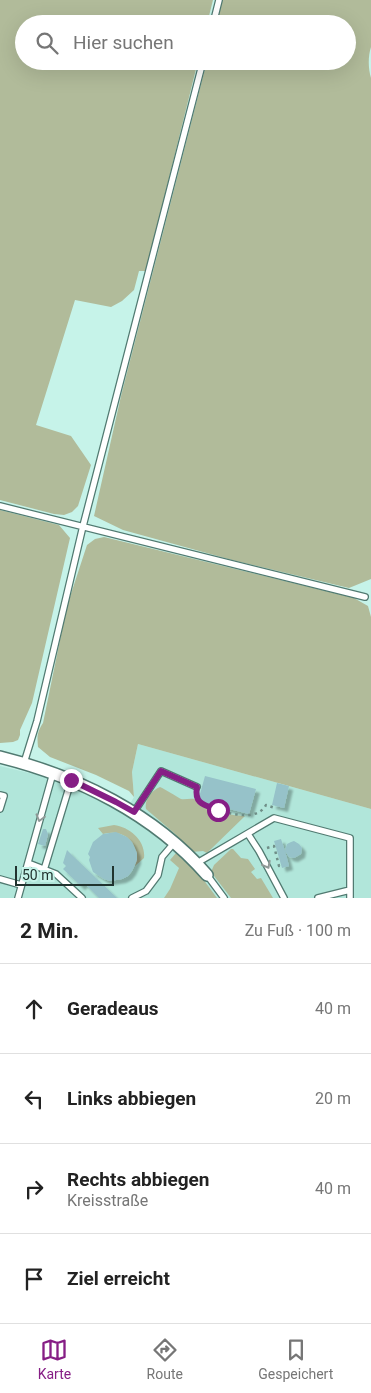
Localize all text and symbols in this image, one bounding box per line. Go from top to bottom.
search box [15,15,356,70]
icon: search [33,29,61,57]
text: Hier suchen [73,31,174,54]
route end [60,769,83,792]
route start [207,799,230,822]
one-way arrow [36,814,46,822]
one-way arrow [260,860,270,869]
scale bar [15,863,114,886]
text: 50 m [22,867,54,883]
text: 2 Min. [20,919,79,943]
text: Zu Fuß · 100 m [245,921,351,940]
icon: ahead [20,995,48,1023]
text: Geradeaus [67,997,159,1020]
text: 40 m [315,999,351,1018]
icon: left [20,1085,48,1113]
text: Links abbiegen [67,1087,196,1110]
text: 20 m [315,1089,351,1108]
text: Rechts abbiegen [67,1168,209,1191]
icon: right [20,1175,48,1203]
text: 40 m [315,1179,351,1198]
text: Kreisstraße [67,1191,148,1210]
icon: arrive [20,1265,48,1293]
text: Ziel erreicht [67,1267,170,1290]
tab: Karte [38,1336,71,1382]
tab: Route [147,1336,183,1382]
tab: Gespeichert [258,1336,333,1382]

